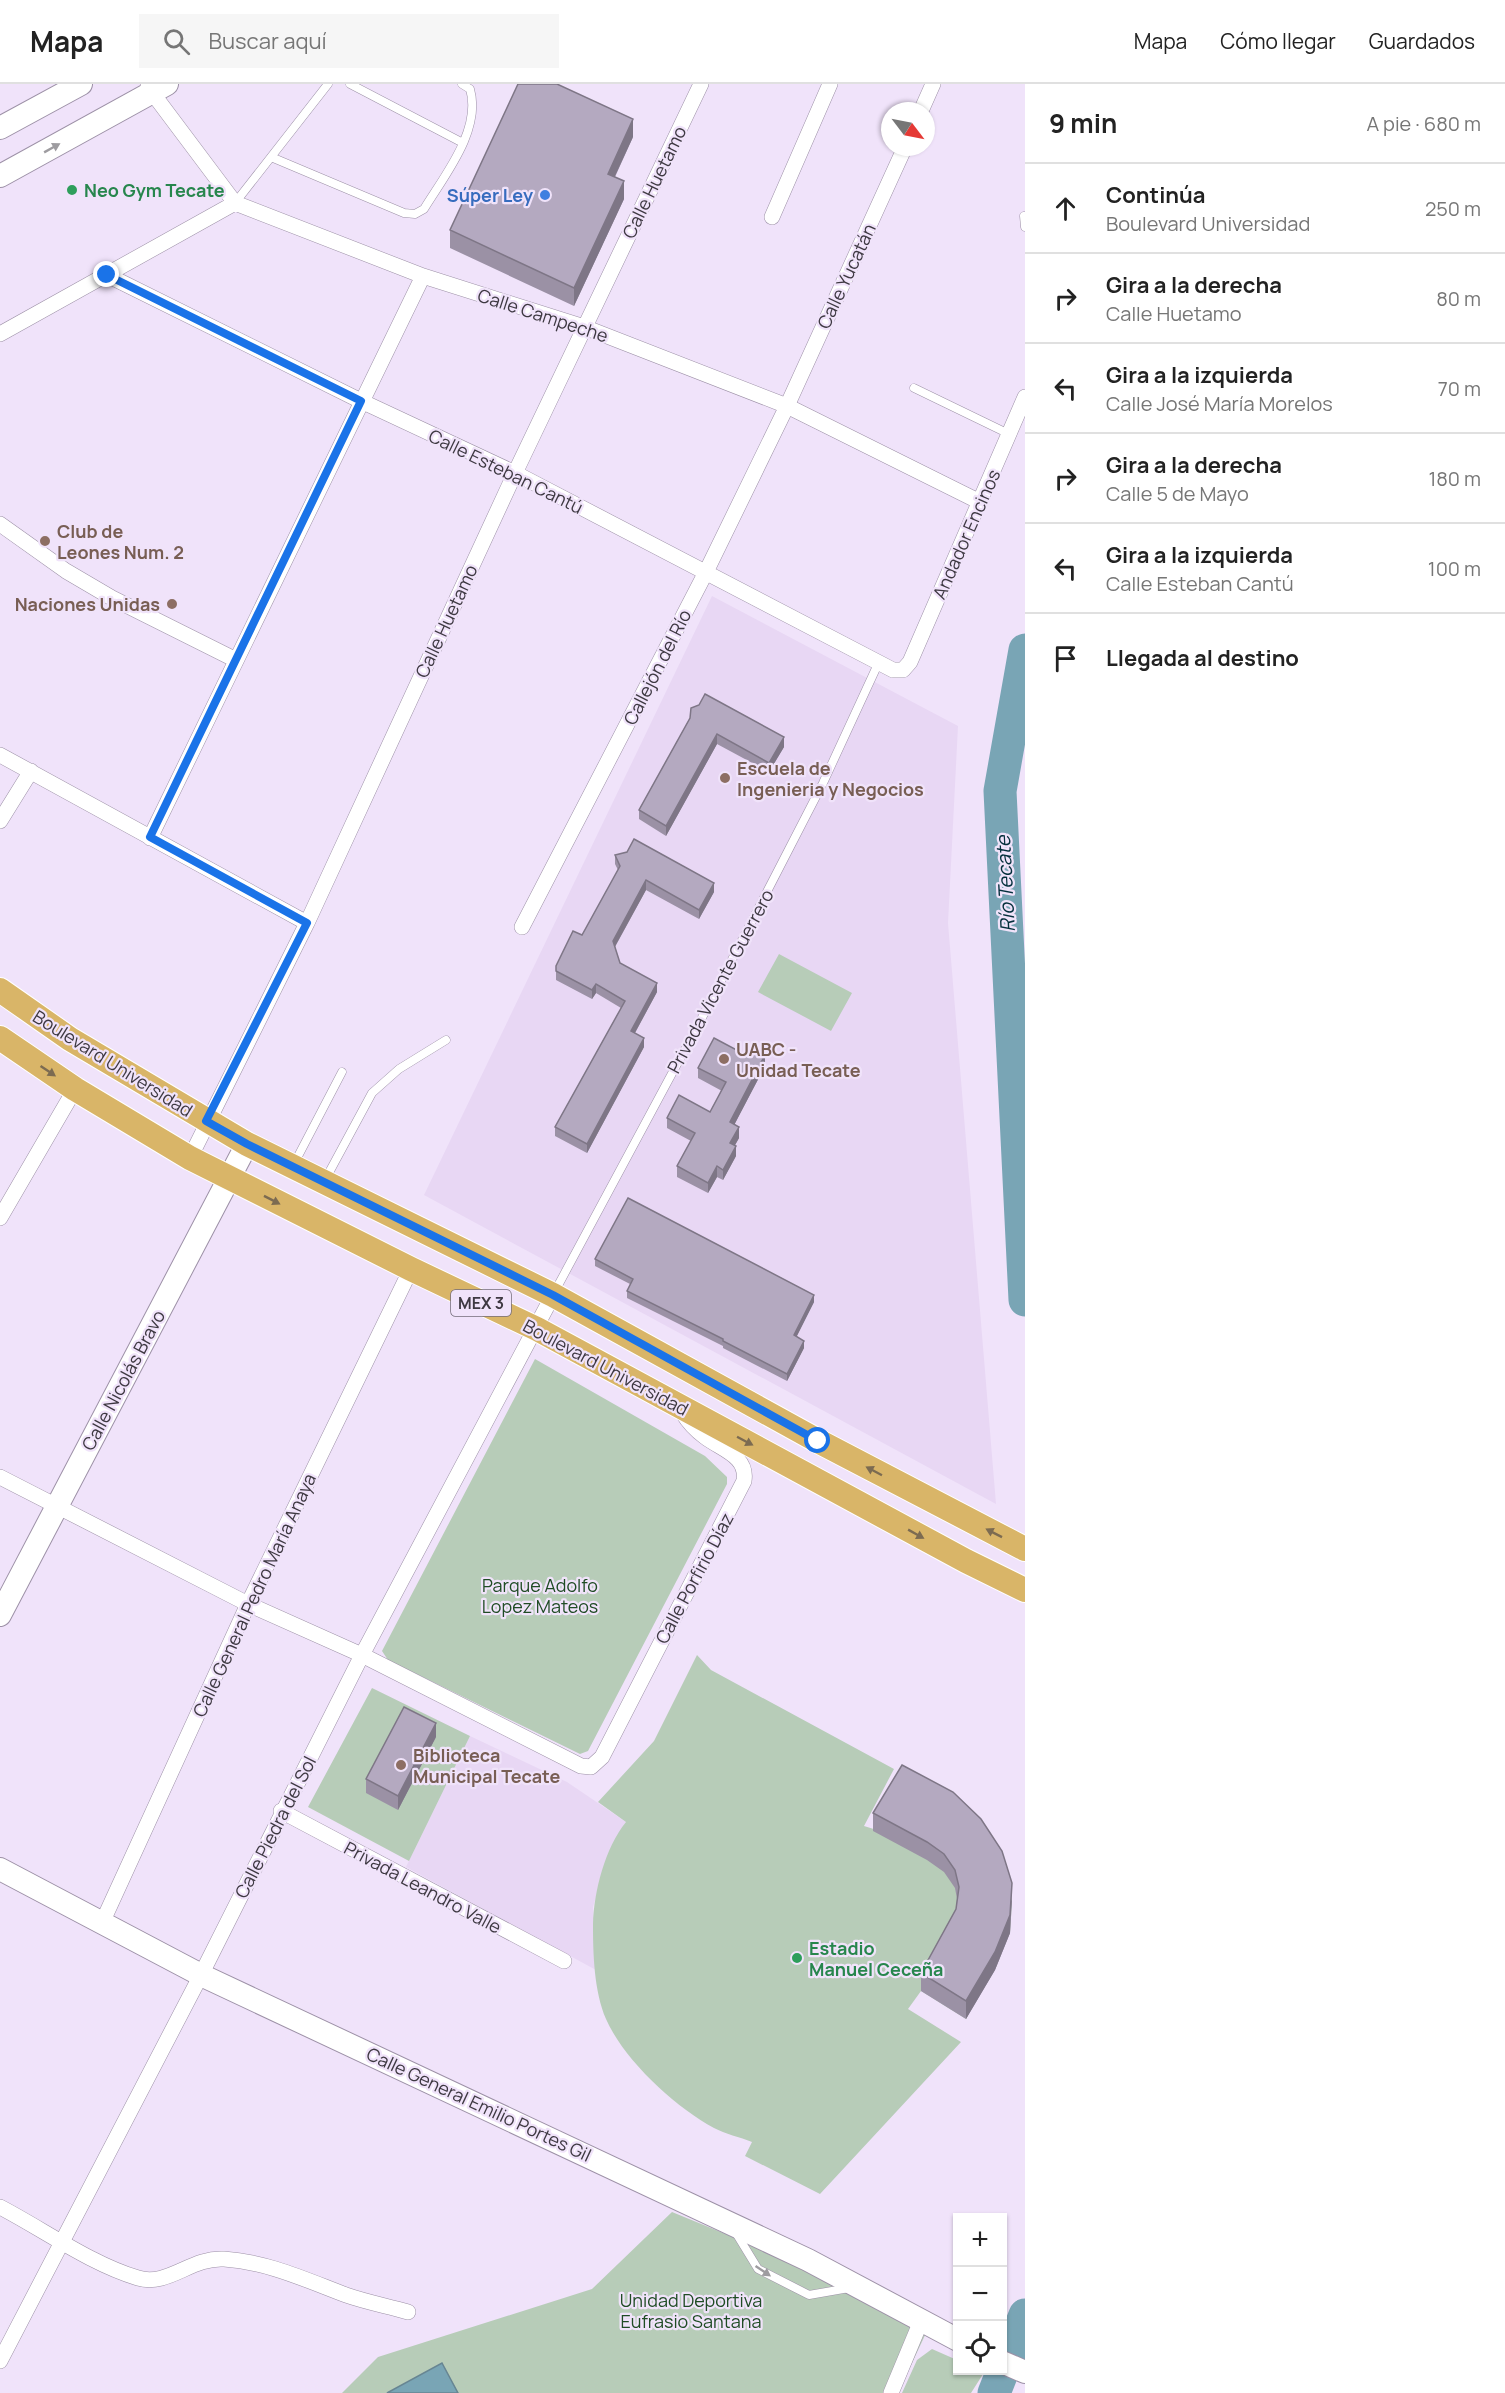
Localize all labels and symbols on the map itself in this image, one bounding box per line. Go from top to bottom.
north arrow [881,102,935,156]
street label: Calle Huetamo [616,122,692,242]
one-way arrow [43,143,60,153]
place label: Neo Gym Tecate [84,178,225,202]
marker: Neo Gym Tecate [65,183,79,197]
place label: Súper Ley [447,183,533,207]
marker: Súper Ley [538,188,552,202]
street label: Calle Yucatán [811,220,881,332]
route end [93,261,119,287]
street label: Calle Campeche [475,283,611,347]
street label: Calle Esteban Cantú [425,423,587,519]
street label: Andador Encinos [927,465,1005,603]
place label: Club de Leones Num. 2 [57,519,184,564]
marker: Club de Leones Num. 2 [38,534,52,548]
street label: Calle Huetamo [409,561,483,681]
place label: Naciones Unidas [15,592,160,616]
marker: Naciones Unidas [165,597,179,611]
street label: Callejón del Río [618,605,696,729]
place label: Escuela de Ingenieria y Negocios [737,756,924,801]
marker: Escuela de Ingenieria y Negocios [718,771,732,785]
water label: Río Tecate [989,834,1021,933]
street label: Privada Vicente Guerrero [661,885,779,1077]
street label: Boulevard Universidad [29,1004,197,1122]
place label: UABC - Unidad Tecate [736,1037,861,1082]
marker: UABC - Unidad Tecate [717,1052,731,1066]
one-way arrow [40,1065,56,1077]
one-way arrow [263,1194,281,1204]
road number: MEX 3 [451,1290,511,1316]
street label: Calle Nicolás Bravo [76,1306,170,1454]
street label: Boulevard Universidad [519,1313,693,1421]
route start [804,1427,830,1453]
one-way arrow [736,1436,753,1446]
one-way arrow [865,1466,883,1476]
street label: Calle General Pedro María Anaya [187,1469,321,1721]
street label: Calle Porfirio Díaz [649,1508,739,1648]
one-way arrow [985,1528,1002,1538]
one-way arrow [908,1529,925,1539]
park label: Parque Adolfo Lopez Mateos [482,1573,598,1618]
place label: Biblioteca Municipal Tecate [413,1743,560,1788]
street label: Calle Piedra del Sol [229,1752,321,1902]
marker: Biblioteca Municipal Tecate [394,1758,408,1772]
street label: Privada Leandro Valle [340,1835,506,1939]
place label: Estadio Manuel Ceceña [809,1936,943,1981]
marker: Estadio Manuel Ceceña [790,1951,804,1965]
street label: Calle General Emilio Portes Gil [363,2041,595,2167]
one-way arrow [755,2265,771,2277]
park label: Unidad Deportiva Eufrasio Santana [620,2288,762,2333]

